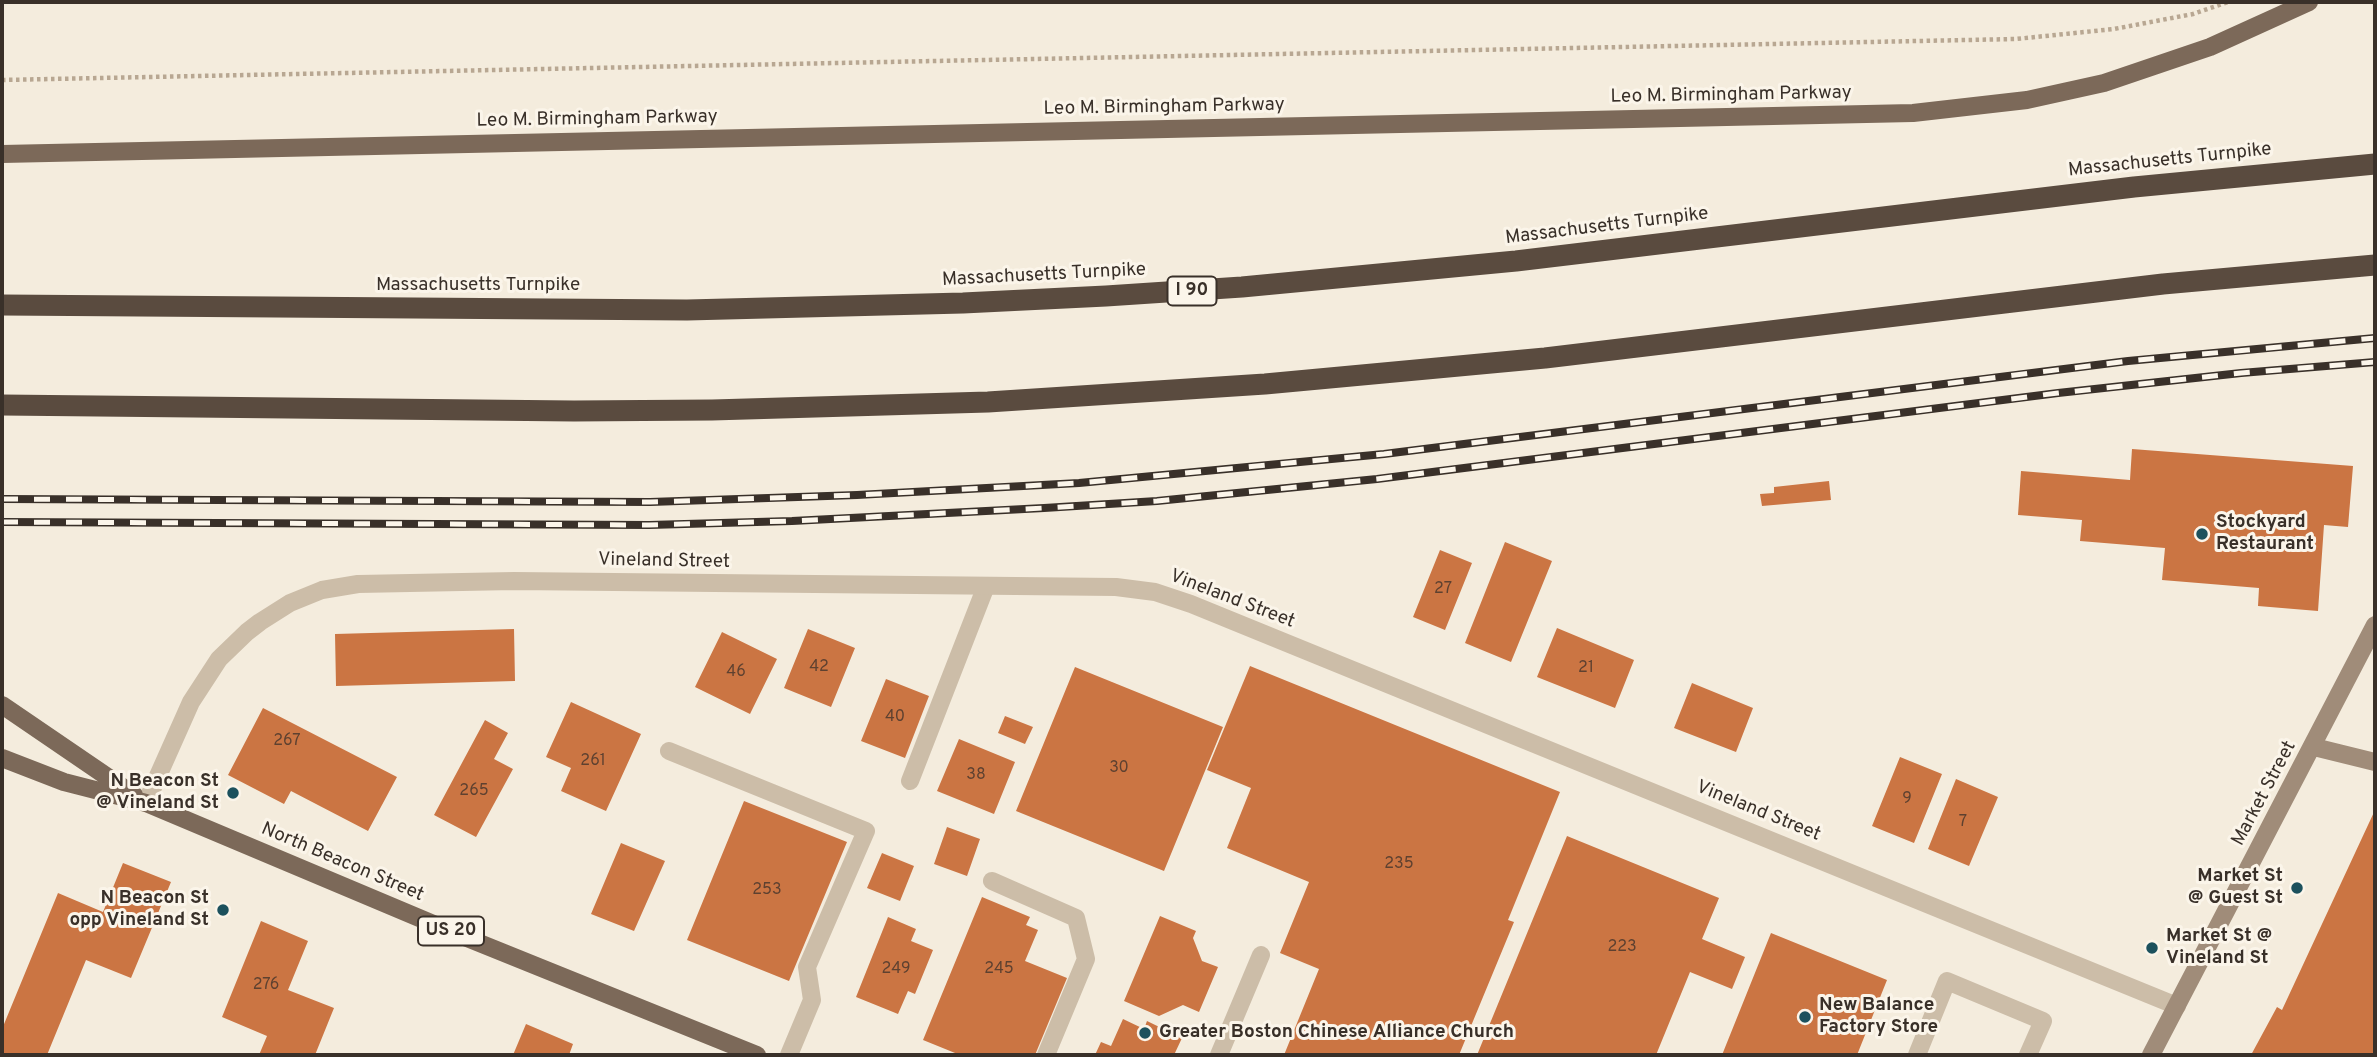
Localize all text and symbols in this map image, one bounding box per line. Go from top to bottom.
street label: Leo M. Birmingham Parkway [1610,82,1852,110]
street label: Leo M. Birmingham Parkway [1043,94,1285,122]
street label: Leo M. Birmingham Parkway [476,106,718,134]
street label: Massachusetts Turnpike [2067,139,2273,183]
street label: Massachusetts Turnpike [1504,203,1710,251]
street label: Massachusetts Turnpike [941,259,1147,293]
street label: Massachusetts Turnpike [376,275,580,297]
road number: I 90 [1168,276,1216,306]
place label: Stockyard Restaurant [2216,512,2314,556]
marker: Stockyard Restaurant [2194,526,2210,542]
street label: Vineland Street [598,549,730,575]
street label: Vineland Street [1166,566,1298,634]
house number: 27 [1434,580,1452,600]
house number: 42 [809,658,829,678]
house number: 21 [1578,659,1594,679]
house number: 46 [726,663,746,683]
house number: 40 [885,708,905,728]
house number: 267 [273,732,301,752]
street label: Market Street [2228,738,2302,850]
house number: 261 [580,752,606,772]
house number: 30 [1109,759,1129,779]
house number: 38 [966,766,986,786]
place label: N Beacon St @ Vineland St [96,771,219,815]
street label: Vineland Street [1693,777,1823,847]
house number: 265 [459,782,489,802]
marker: N Beacon St @ Vineland St [225,785,241,801]
house number: 9 [1902,790,1912,810]
house number: 7 [1959,813,1967,833]
street label: North Beacon Street [257,818,427,908]
house number: 235 [1384,855,1414,875]
place label: Market St @ Guest St [2188,866,2283,910]
marker: Market St @ Guest St [2289,880,2305,896]
house number: 253 [752,881,782,901]
place label: N Beacon St opp Vineland St [69,888,209,932]
marker: N Beacon St opp Vineland St [215,902,231,918]
road number: US 20 [418,916,484,946]
place label: Market St @ Vineland St [2166,926,2272,970]
house number: 223 [1607,938,1637,958]
marker: Market St @ Vineland St [2144,940,2160,956]
house number: 249 [882,960,910,980]
house number: 245 [984,960,1014,980]
house number: 276 [253,976,279,996]
place label: New Balance Factory Store [1819,995,1938,1039]
marker: New Balance Factory Store [1797,1009,1813,1025]
place label: Greater Boston Chinese Alliance Church [1159,1022,1514,1044]
marker: Greater Boston Chinese Alliance Church [1137,1025,1153,1041]

